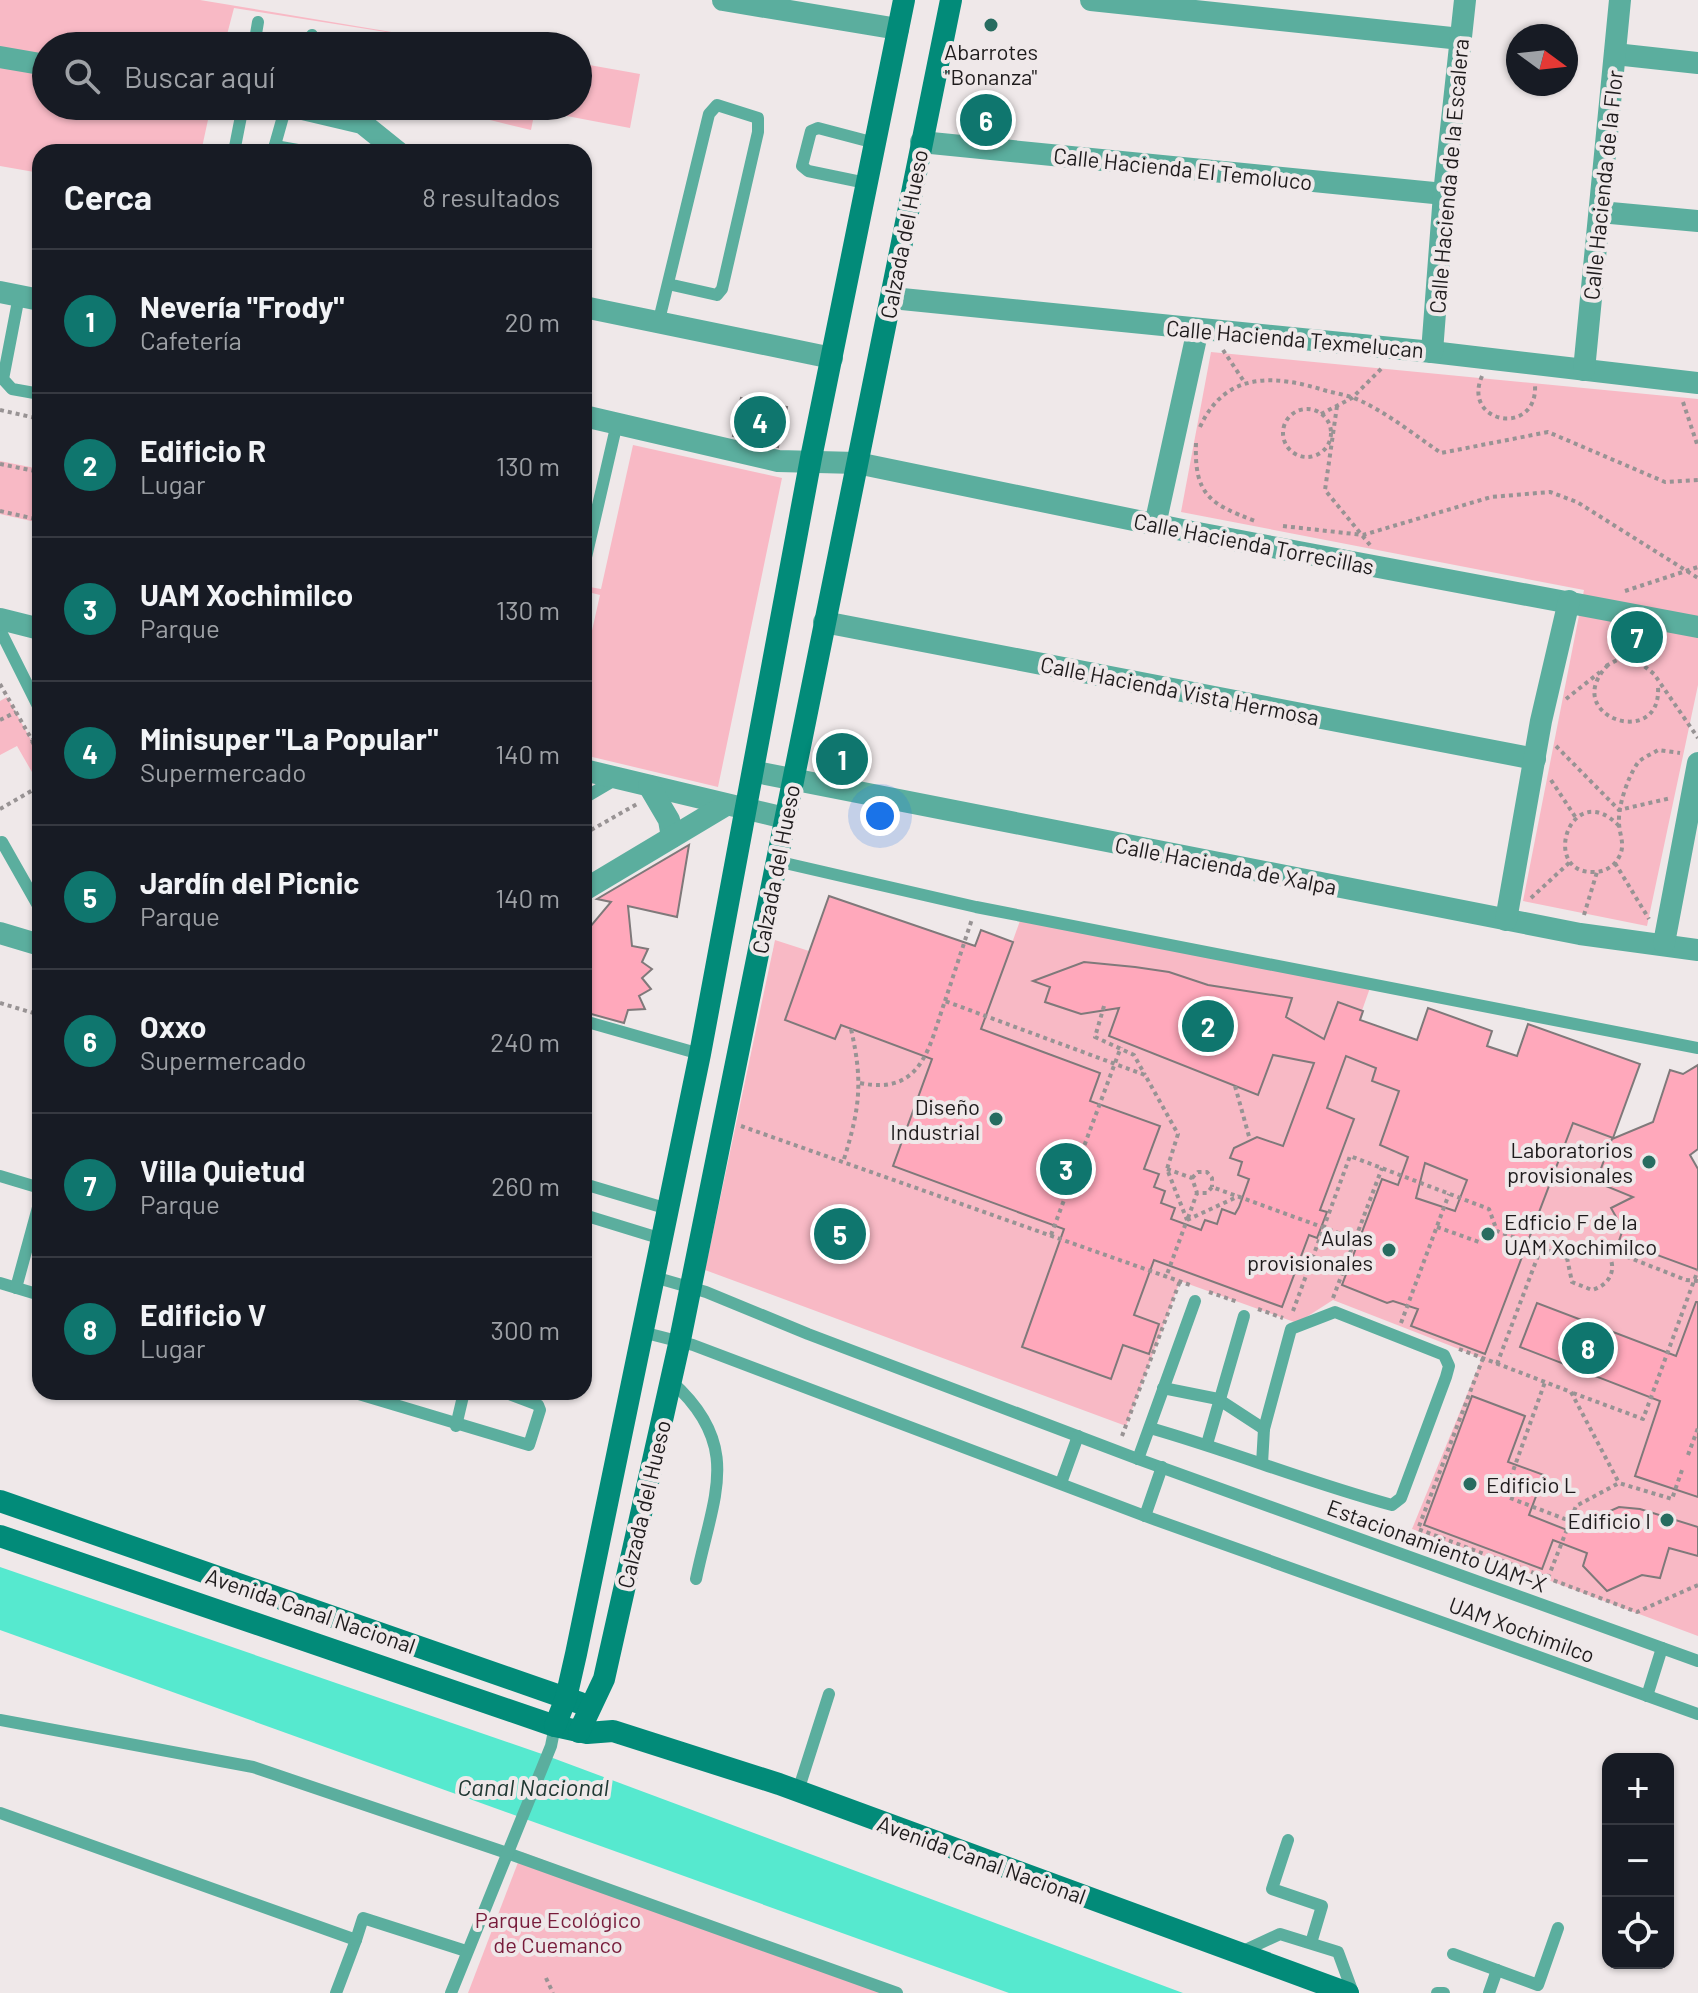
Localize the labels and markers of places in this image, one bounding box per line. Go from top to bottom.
marker: Abarrotes "Bonanza" [982,16,1000,34]
place label: Abarrotes "Bonanza" [944,38,1038,89]
pin: 6 [960,90,1012,150]
pin: 4 [734,392,786,452]
pin: 7 [1611,607,1663,667]
pin: 1 [816,729,868,789]
pin: 2 [1182,996,1234,1056]
place label: Diseño Industrial [890,1093,980,1144]
marker: Diseño Industrial [987,1110,1005,1128]
place label: Laboratorios provisionales [1507,1136,1633,1187]
pin: 3 [1040,1139,1092,1199]
marker: Laboratorios provisionales [1640,1153,1658,1171]
pin: 5 [814,1204,866,1264]
place label: Edficio F de la UAM Xochimilco [1504,1208,1657,1259]
place label: Aulas provisionales [1247,1224,1373,1275]
marker: Edficio F de la UAM Xochimilco [1479,1225,1497,1243]
marker: Aulas provisionales [1380,1241,1398,1259]
pin: 8 [1562,1318,1614,1378]
place label: Edificio L [1486,1471,1576,1497]
marker: Edificio L [1461,1475,1479,1493]
place label: Edificio I [1567,1507,1651,1533]
marker: Edificio I [1658,1511,1676,1529]

